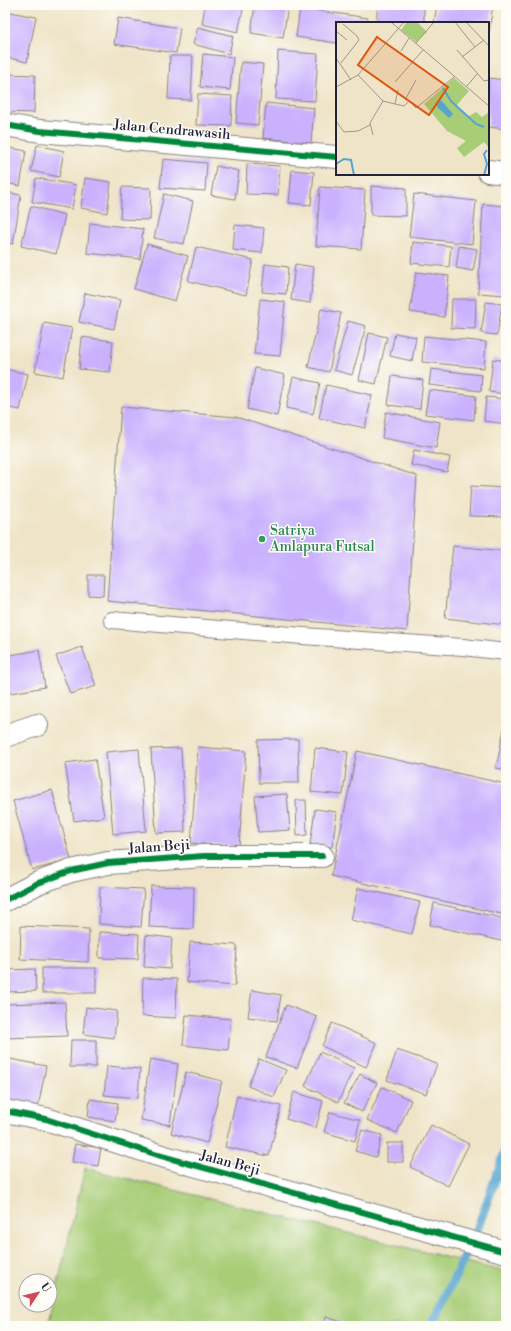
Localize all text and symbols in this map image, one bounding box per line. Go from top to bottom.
inset map [336,22,489,175]
street label: Jalan Cendrawasih [112,116,232,144]
place label: Satriya Amlapura Futsal [269,522,375,556]
marker: Satriya Amlapura Futsal [257,534,267,544]
street label: Jalan Beji [127,836,191,858]
street label: Jalan Beji [197,1146,262,1180]
north arrow [18,1273,58,1313]
text: U [37,1280,54,1296]

